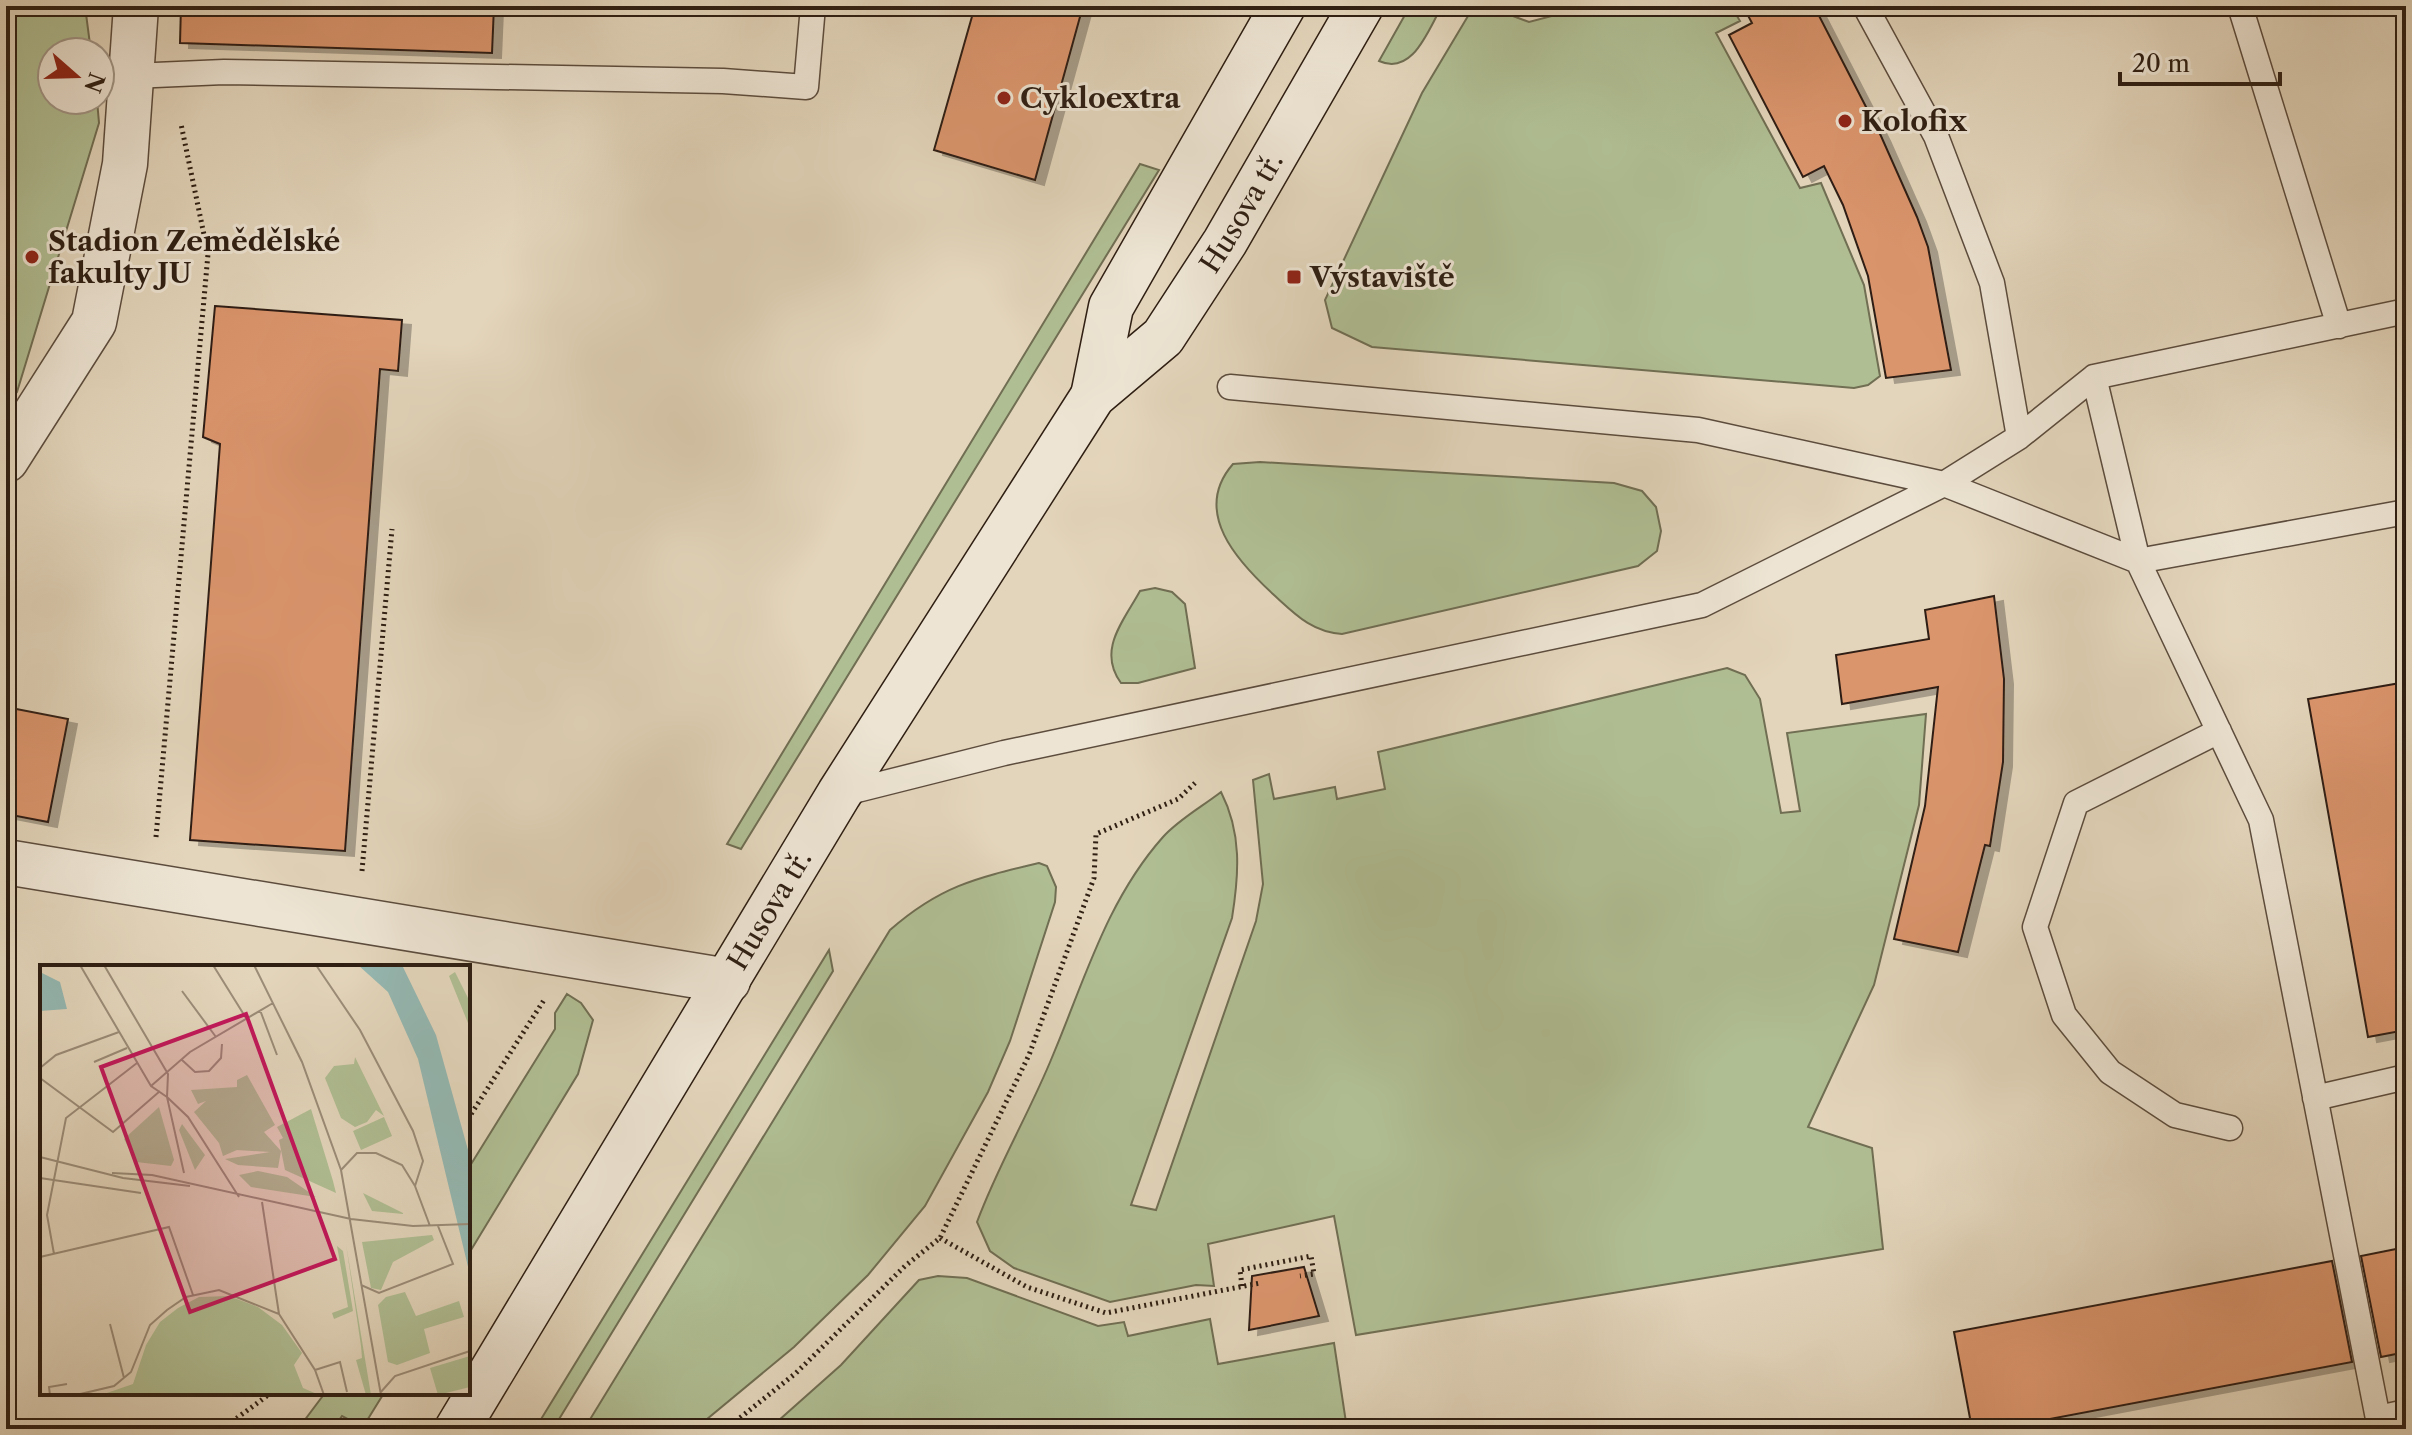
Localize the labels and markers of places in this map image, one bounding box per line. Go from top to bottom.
place label: Cykloextra [1020,81,1181,115]
marker: Cykloextra [995,89,1013,107]
place label: Kolofix [1861,104,1968,138]
marker: Kolofix [1836,112,1854,130]
place label: Stadion Zemědělské fakulty JU [48,224,340,290]
marker: Stadion Zemědělské fakulty JU [23,248,41,266]
place label: Výstaviště [1309,260,1455,294]
marker: Výstaviště [1285,268,1303,286]

